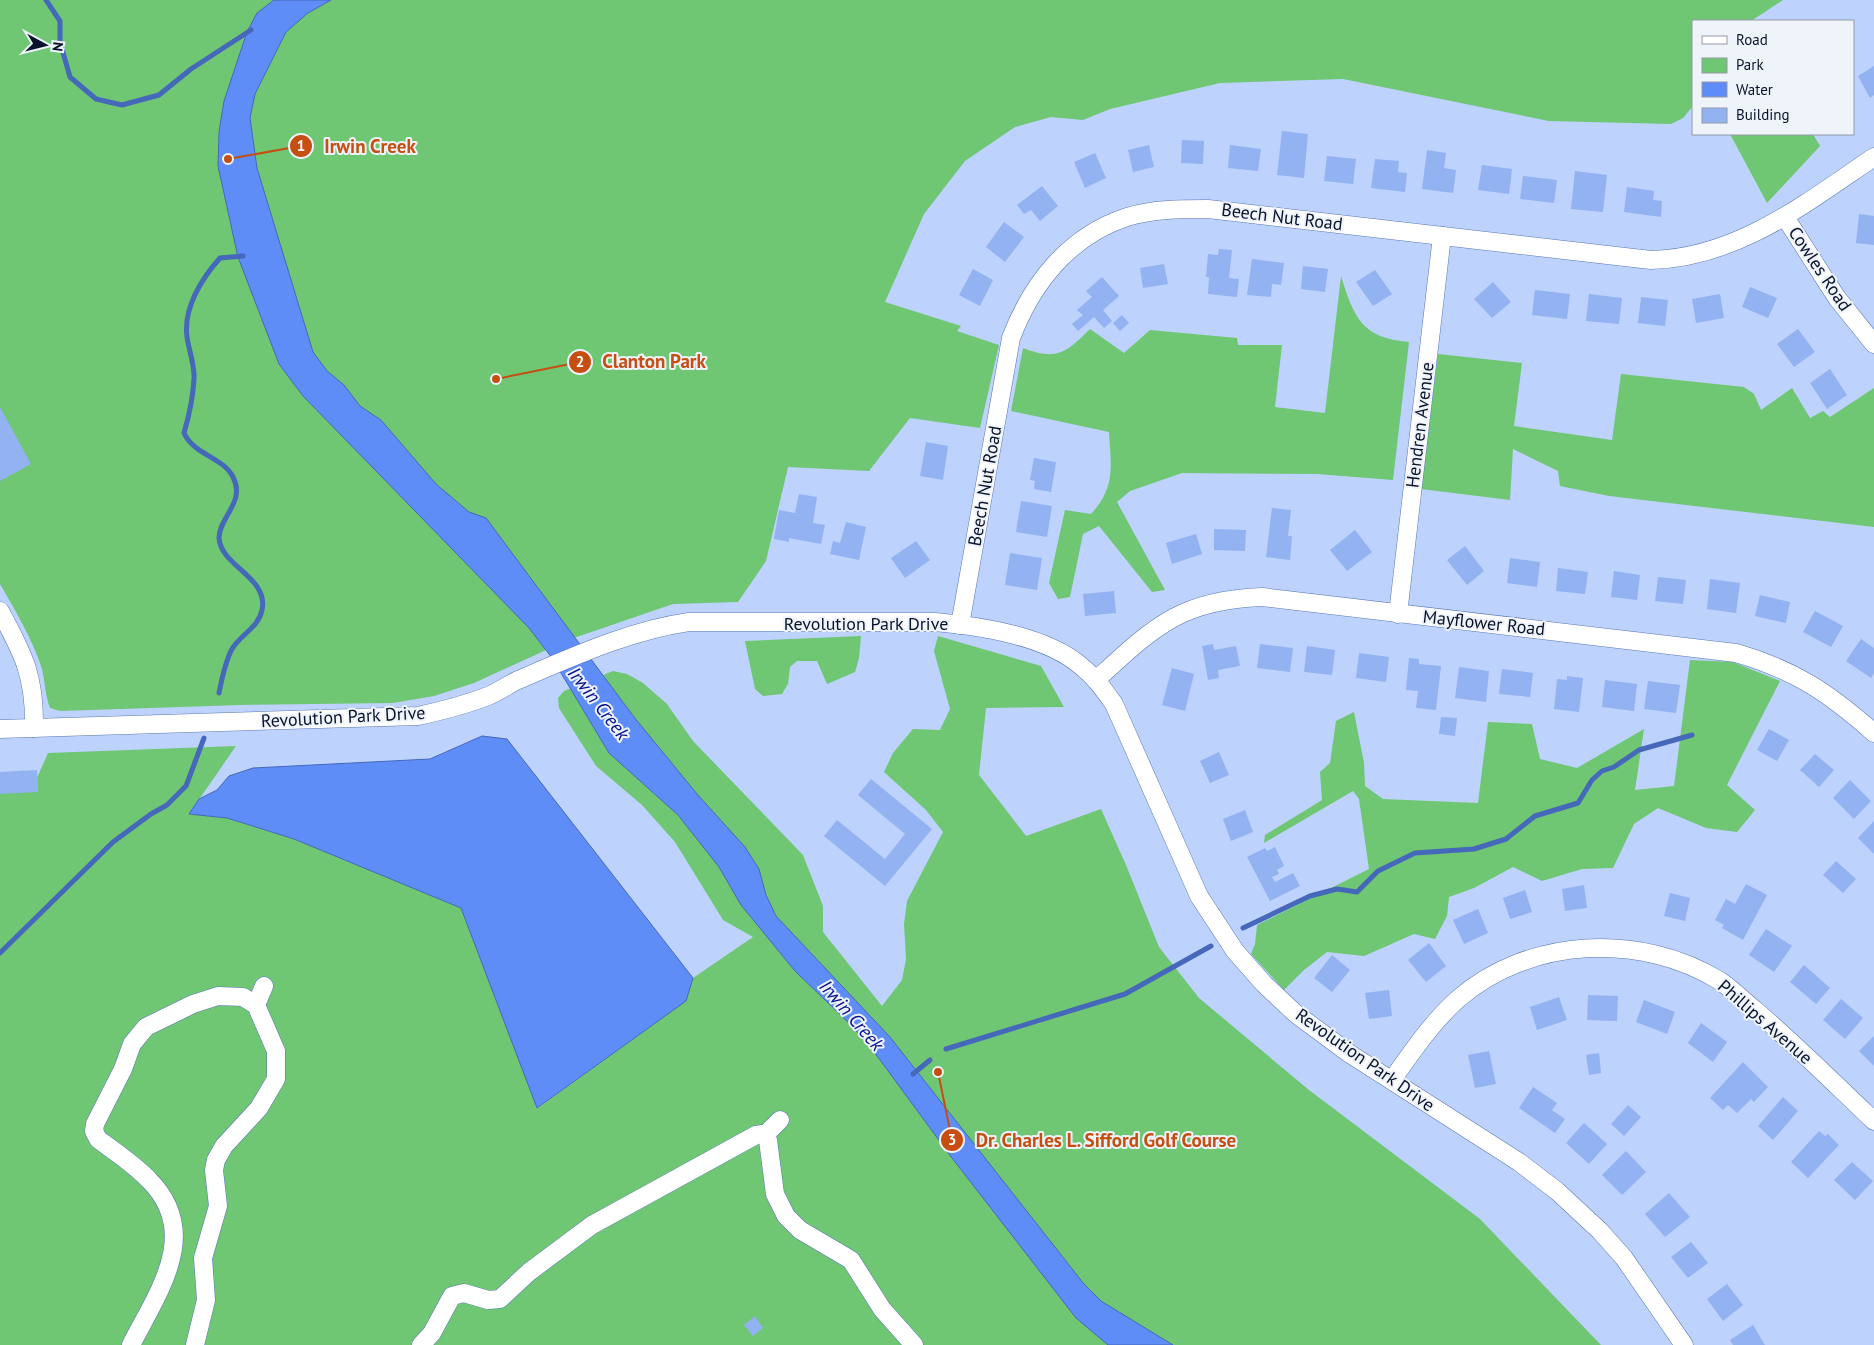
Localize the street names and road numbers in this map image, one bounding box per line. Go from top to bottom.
street label: Beech Nut Road [1220,198,1344,235]
street label: Cowles Road [1784,222,1857,315]
street label: Hendren Avenue [1400,361,1439,489]
street label: Beech Nut Road [963,424,1006,548]
street label: Mayflower Road [1422,605,1546,640]
street label: Revolution Park Drive [784,612,948,635]
street label: Revolution Park Drive [260,701,426,732]
street label: Phillips Avenue [1713,974,1817,1069]
street label: Revolution Park Drive [1291,1003,1439,1116]

